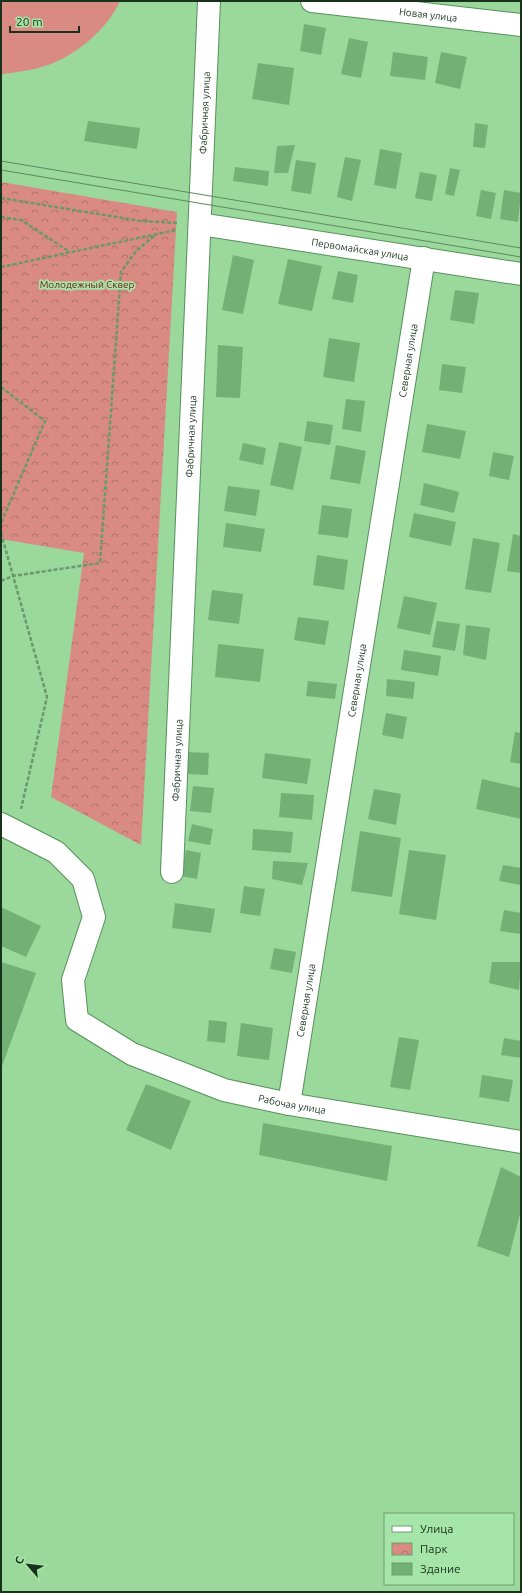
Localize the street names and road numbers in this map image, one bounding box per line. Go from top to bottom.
street label: Новая улица [398,6,458,24]
street label: Фабричная улица [198,71,212,154]
street label: Первомайская улица [311,236,409,262]
street label: Северная улица [397,323,419,398]
street label: Фабричная улица [184,395,198,478]
street label: Северная улица [346,643,368,718]
street label: Фабричная улица [170,719,185,802]
street label: Северная улица [295,963,317,1038]
street label: Рабочая улица [257,1093,326,1116]

